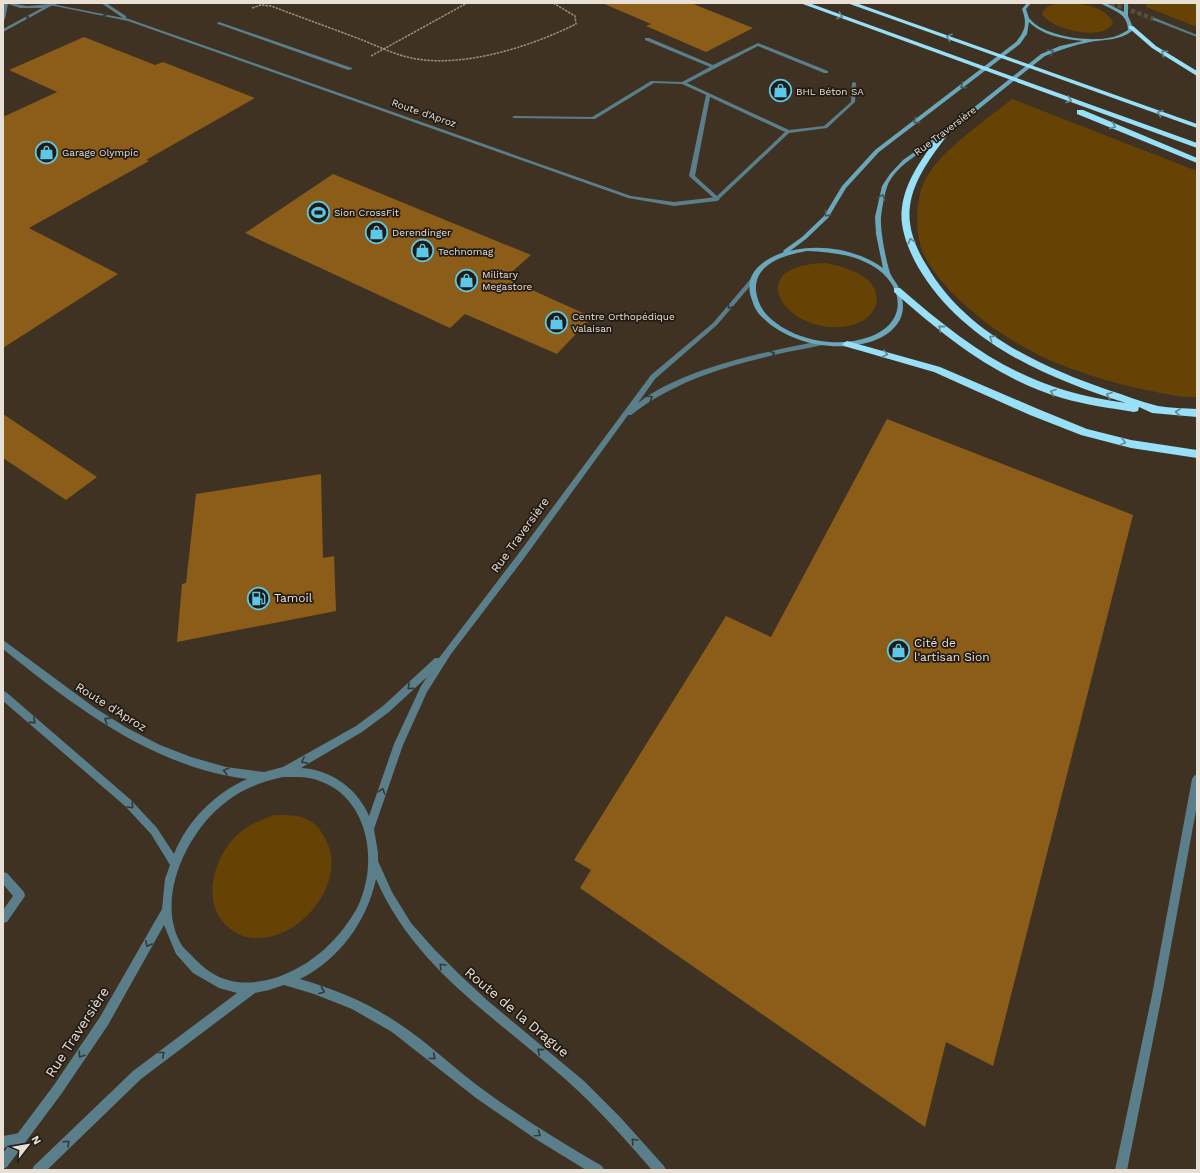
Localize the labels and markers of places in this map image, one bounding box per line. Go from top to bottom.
shop icon: BHL Béton SA [768,78,794,104]
place label: BHL Béton SA [796,86,864,97]
shop icon: Garage Olympic [34,139,60,165]
place label: Garage Olympic [62,147,139,158]
sports icon: Sion CrossFit [305,199,331,225]
place label: Sion CrossFit [334,207,400,218]
shop icon: Derendinger [363,219,389,245]
place label: Derendinger [392,227,451,238]
shop icon: Technomag [409,238,435,264]
place label: Technomag [438,246,494,257]
shop icon: Military Megastore [454,267,480,293]
place label: Military Megastore [482,269,533,292]
shop icon: Centre Orthopédique Valaisan [544,309,570,335]
place label: Centre Orthopédique Valaisan [572,311,675,334]
fuel station icon: Tamoil [245,585,271,611]
place label: Tamoil [274,591,313,605]
place label: Cité de l'artisan Sion [914,636,990,664]
shop icon: Cité de l'artisan Sion [886,637,912,663]

